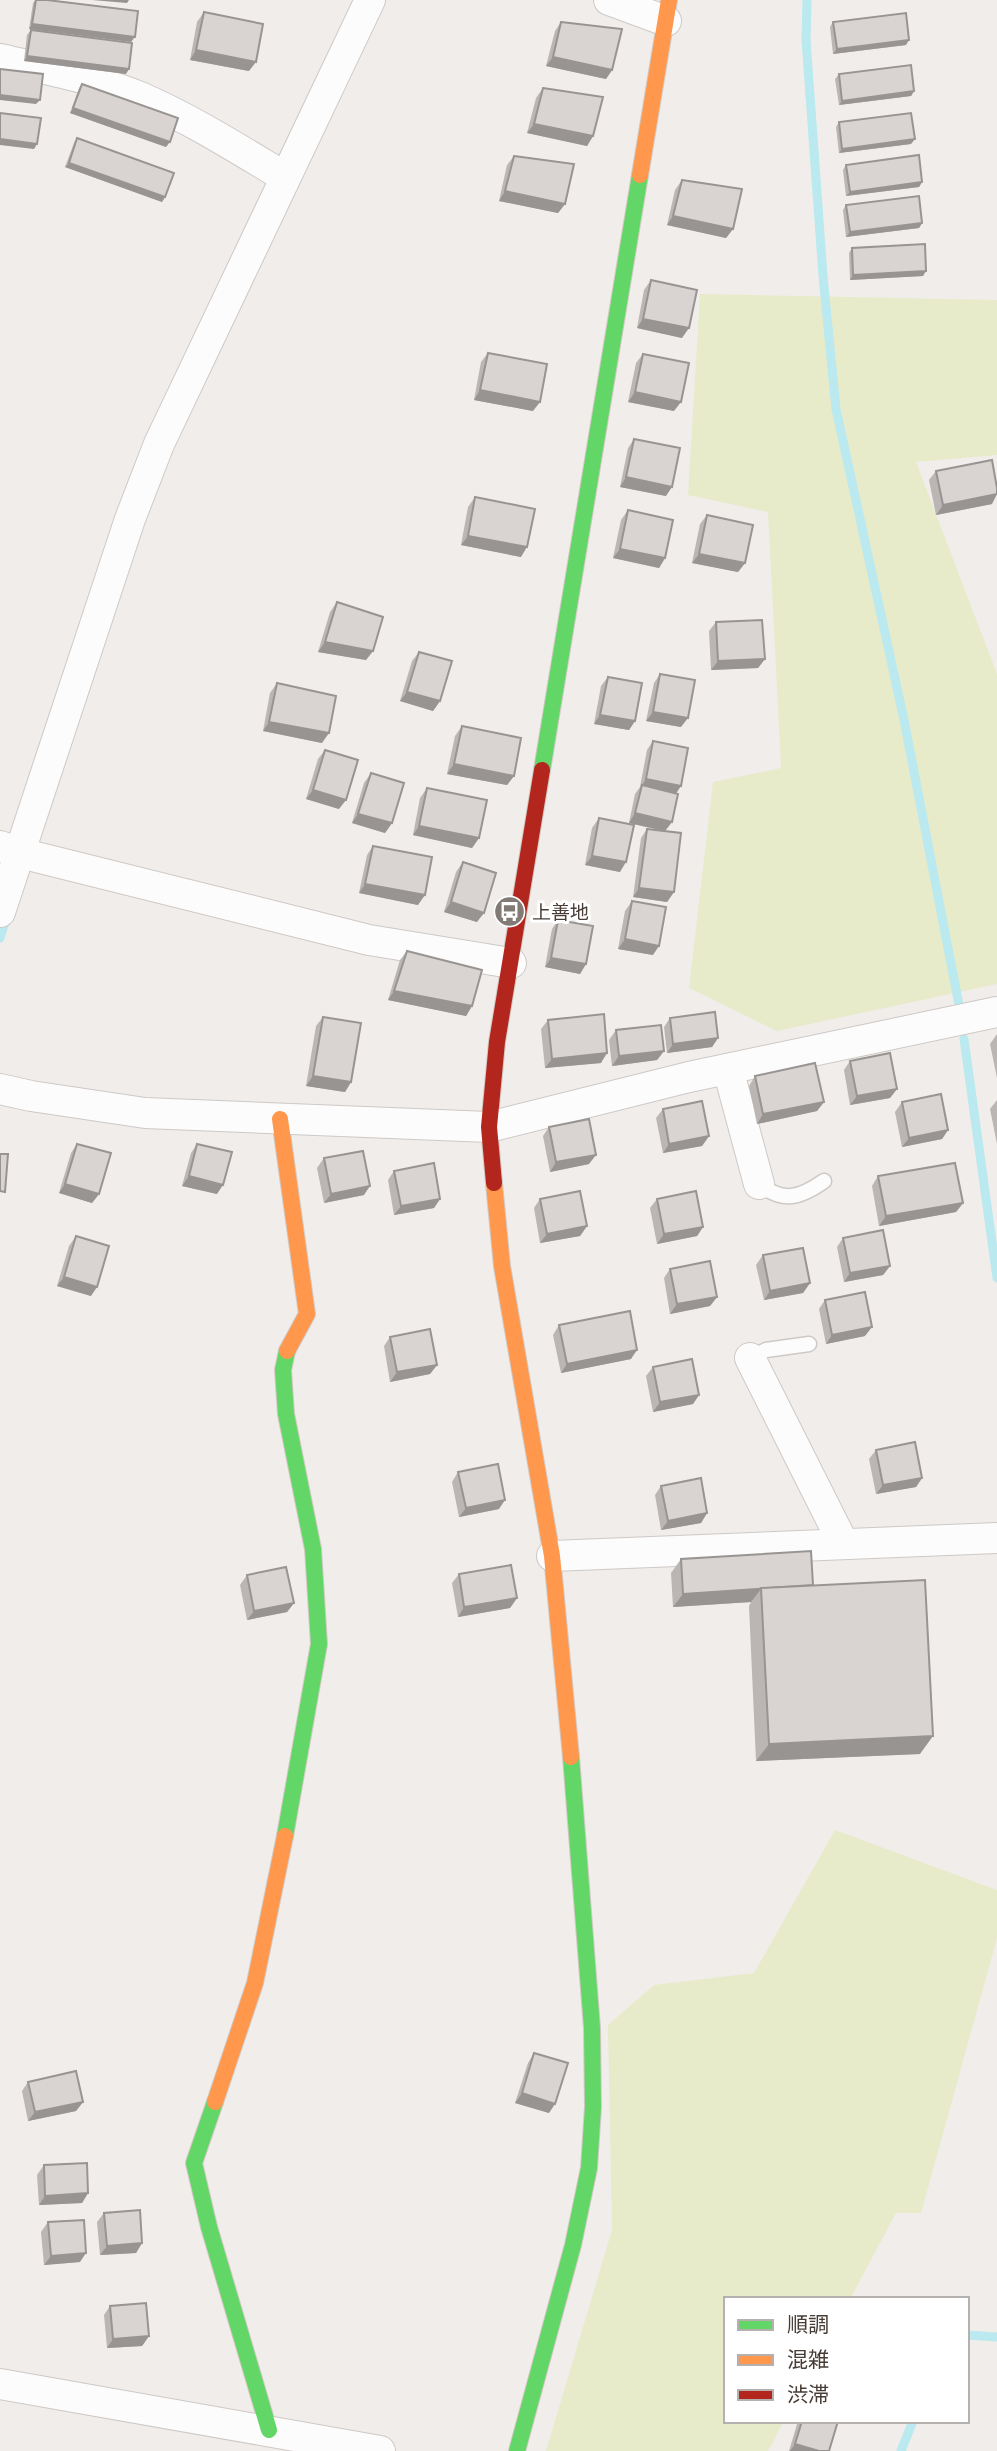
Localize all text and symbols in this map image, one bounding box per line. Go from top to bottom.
bus stop icon: 上善地 [492,894,526,928]
place label: 上善地 [532,900,589,923]
legend [724,2297,969,2423]
text: 順調 [787,2311,829,2336]
text: 混雑 [787,2346,829,2371]
text: 渋滞 [787,2381,829,2406]

